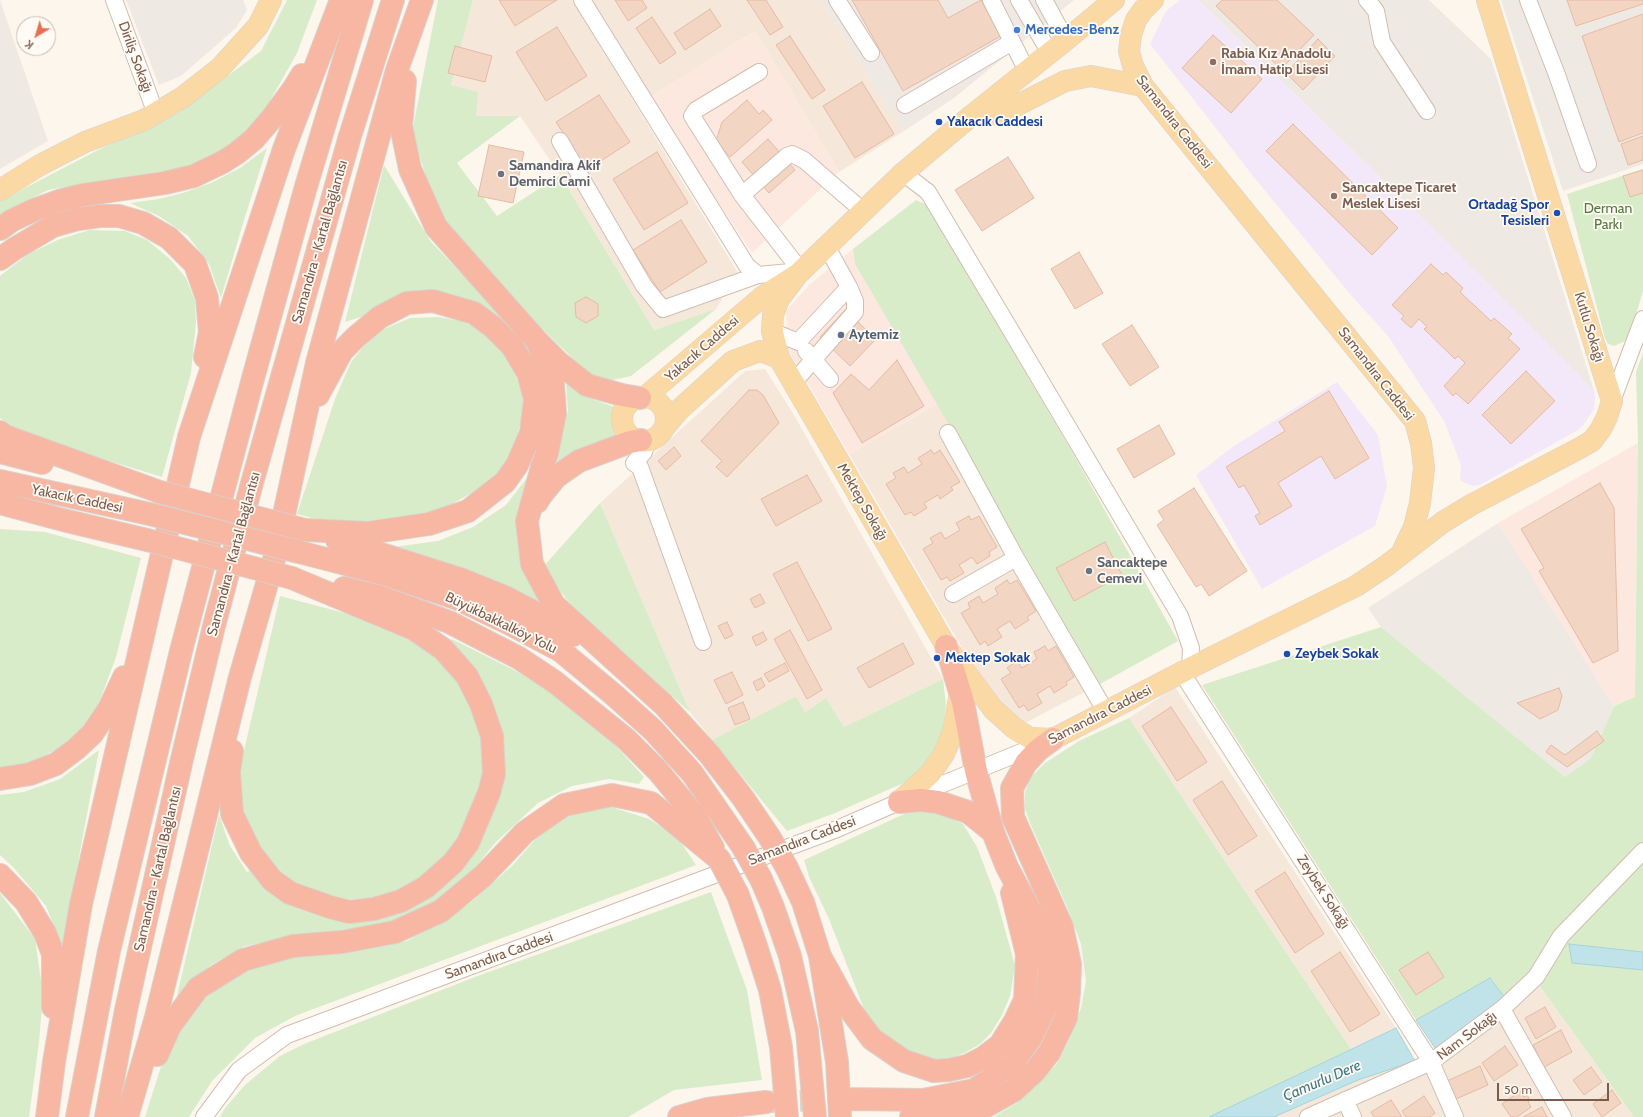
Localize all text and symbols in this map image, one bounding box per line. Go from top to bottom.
north arrow [16,16,56,56]
street label: Diriliş Sokağı [114,19,156,95]
place label: Mercedes-Benz [1025,22,1119,38]
marker: Mercedes-Benz [1012,25,1022,35]
text: K [22,37,36,52]
place label: Rabia Kız Anadolu İmam Hatip Lisesi [1221,46,1331,78]
marker: Rabia Kız Anadolu İmam Hatip Lisesi [1208,57,1218,67]
street label: Samandıra Caddesi [1132,72,1216,172]
place label: Yakacık Caddesi [947,114,1043,130]
marker: Yakacık Caddesi [934,117,944,127]
street label: Samandıra - Kartal Bağlantısı [289,158,351,326]
place label: Samandıra Akif Demirci Cami [509,158,601,190]
marker: Samandıra Akif Demirci Cami [496,169,506,179]
place label: Sancaktepe Ticaret Meslek Lisesi [1342,180,1456,212]
marker: Sancaktepe Ticaret Meslek Lisesi [1329,191,1339,201]
place label: Ortadağ Spor Tesisleri [1468,197,1549,230]
park label: Derman Parkı [1584,201,1632,234]
marker: Ortadağ Spor Tesisleri [1552,208,1562,218]
street label: Kutlu Sokağı [1570,290,1608,364]
street label: Yakacık Caddesi [662,312,742,386]
street label: Samandıra Caddesi [1334,324,1418,424]
place label: Aytemiz [849,327,899,343]
marker: Aytemiz [836,330,846,340]
street label: Mektep Sokağı [833,460,891,544]
street label: Samandıra - Kartal Bağlantısı [204,470,264,638]
street label: Yakacık Caddesi [30,481,124,517]
place label: Sancaktepe Cemevi [1097,555,1167,588]
marker: Sancaktepe Cemevi [1084,566,1094,576]
street label: Büyükbakkalköy Yolu [442,589,560,657]
place label: Zeybek Sokak [1295,646,1379,662]
marker: Zeybek Sokak [1282,649,1292,659]
place label: Mektep Sokak [945,650,1030,666]
marker: Mektep Sokak [932,653,942,663]
street label: Samandıra Caddesi [1046,682,1154,748]
street label: Samandıra - Kartal Bağlantısı [131,785,185,953]
street label: Samandıra Caddesi [746,813,858,869]
street label: Zeybek Sokağı [1293,852,1353,932]
street label: Samandıra Caddesi [443,929,555,983]
street label: Nam Sokağı [1434,1008,1500,1064]
water label: Çamurlu Dere [1280,1057,1364,1105]
scale bar [1499,1075,1611,1101]
text: 50 m [1504,1082,1532,1097]

